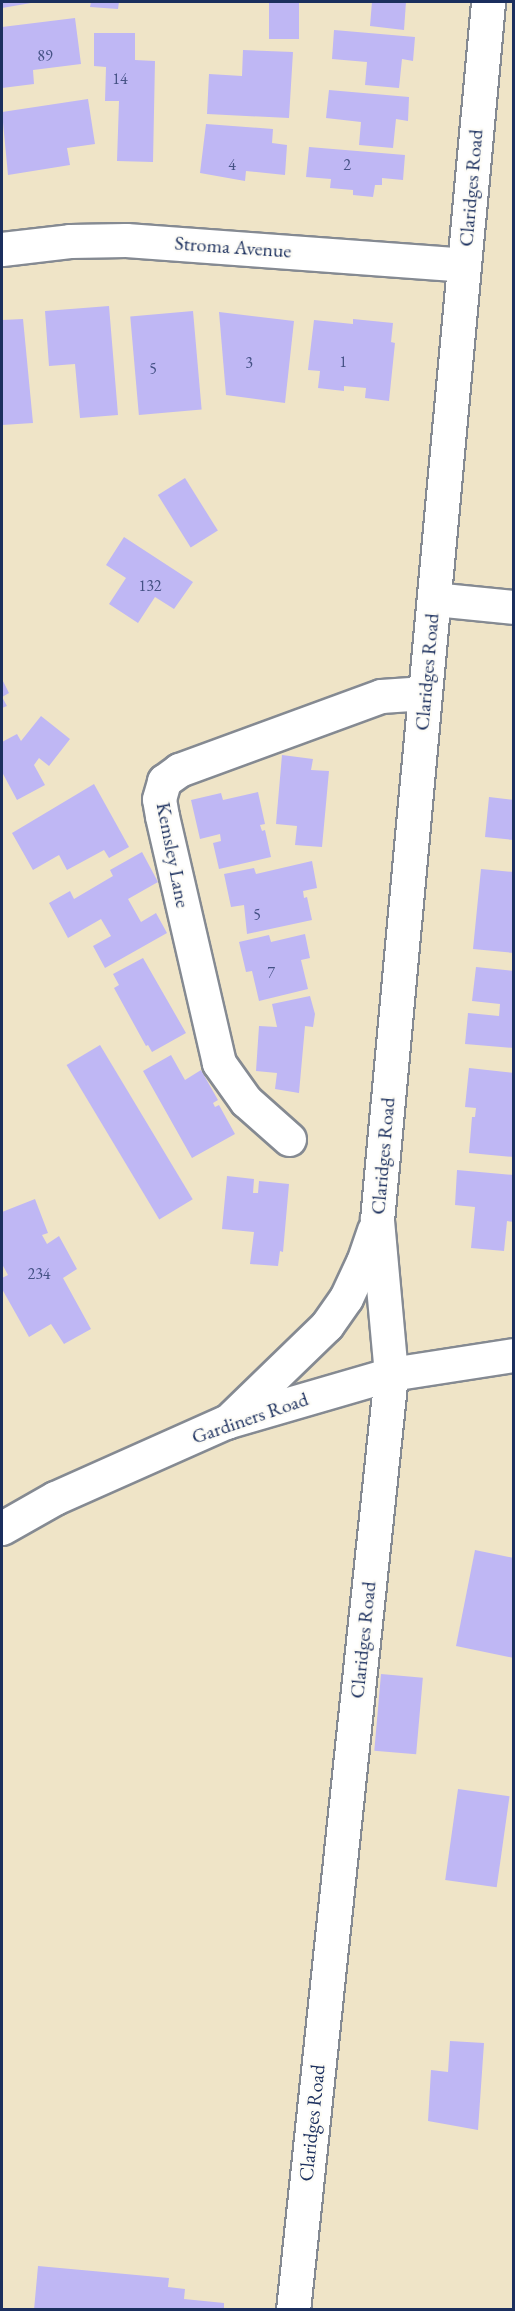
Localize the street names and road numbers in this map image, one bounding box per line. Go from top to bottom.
street label: Claridges Road [454,128,488,248]
street label: Stroma Avenue [174,231,292,263]
street label: Claridges Road [410,612,444,732]
street label: Kemsley Lane [151,800,195,910]
street label: Claridges Road [366,1096,400,1216]
street label: Gardiners Road [189,1387,311,1449]
street label: Claridges Road [345,1580,381,1700]
street label: Claridges Road [294,2063,330,2183]

